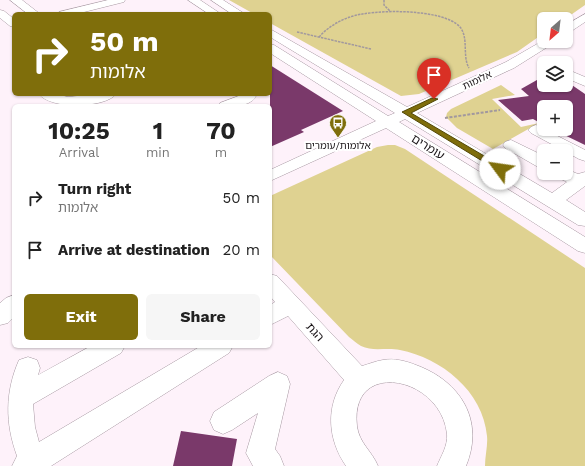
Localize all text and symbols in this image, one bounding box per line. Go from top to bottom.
north arrow [537,12,573,48]
map controls [537,12,573,180]
text: 50 m [90,25,159,58]
icon: right [24,28,76,80]
button: layers [537,56,573,92]
pin [417,58,451,99]
text: אלומות [90,61,146,82]
icon: arrive [423,64,445,86]
street label: אלומות [461,68,493,92]
button: + [537,100,573,136]
bus stop icon: אלומות/עומרים [328,113,348,138]
text: 10:25 [48,117,110,145]
text: 1 [153,117,163,145]
text: 70 [206,117,236,145]
street label: עומרים [409,131,447,163]
place label: אלומות/עומרים [305,140,371,151]
button: − [537,144,573,180]
text: Arrival [59,145,99,160]
text: min [146,145,170,160]
text: m [215,145,227,160]
position arrow [479,148,521,190]
text: Turn right [58,180,131,198]
icon: right [24,187,46,209]
text: 50 m [223,189,260,207]
text: אלומות [58,200,98,215]
icon: arrive [24,239,46,261]
text: Arrive at destination [58,241,210,259]
text: 20 m [223,241,260,259]
button: Exit [24,294,138,340]
button: Share [146,294,260,340]
street label: הגת [303,320,327,344]

